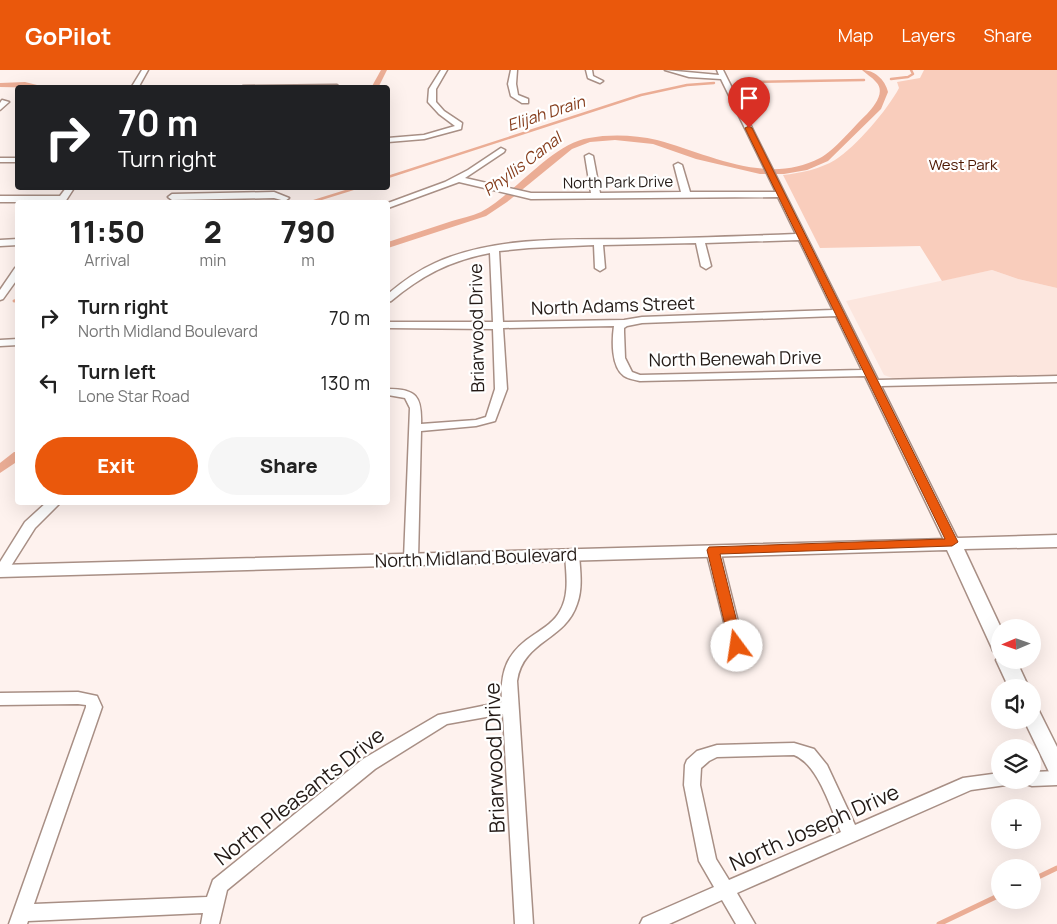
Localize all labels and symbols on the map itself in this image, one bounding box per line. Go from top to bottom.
pin [728,77,770,128]
water label: Elijah Drain [504,90,588,136]
water label: Phyllis Canal [478,126,568,201]
park label: West Park [929,154,998,175]
street label: North Park Drive [563,171,674,193]
street label: Briarwood Drive [463,263,489,393]
street label: North Adams Street [531,290,695,320]
street label: North Benewah Drive [648,344,822,372]
street label: North Midland Boulevard [374,541,578,573]
position arrow [710,619,762,671]
north arrow [991,619,1041,669]
street label: Briarwood Drive [477,682,511,834]
street label: North Pleasants Drive [208,721,390,871]
street label: North Joseph Drive [725,777,903,877]

